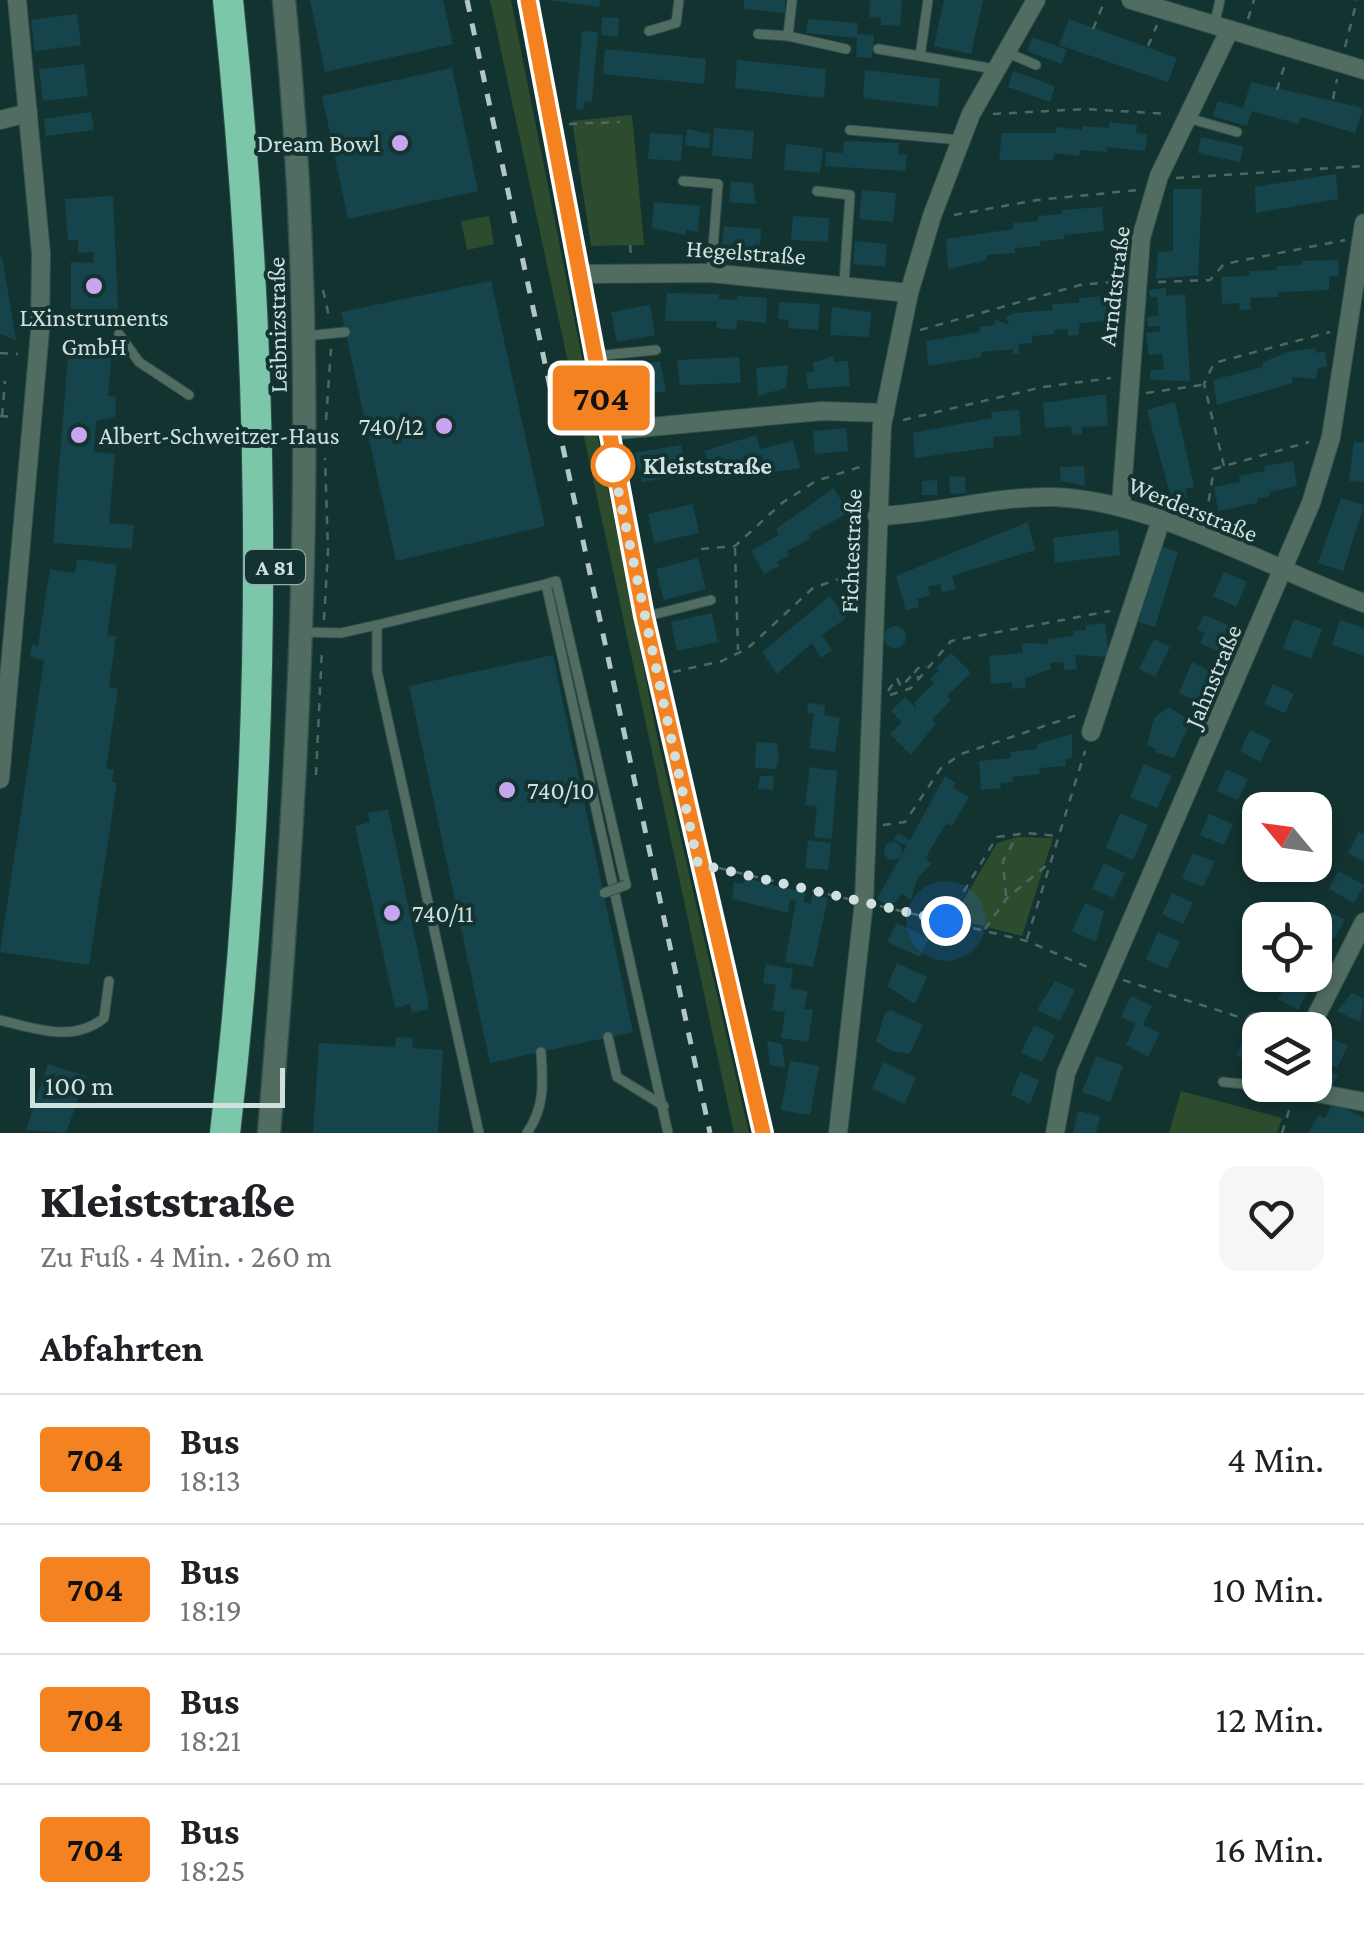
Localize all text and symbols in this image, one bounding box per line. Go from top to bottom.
place label: Dream Bowl [257,130,380,157]
marker: Dream Bowl [389,132,411,154]
street label: Arndtstraße [1093,224,1135,348]
street label: Hegelstraße [685,234,807,271]
street label: Leibnizstraße [262,257,292,393]
marker: LXinstruments GmbH [83,275,105,297]
place label: LXinstruments GmbH [19,304,169,360]
line badge: 704 [544,366,658,430]
text: 704 [573,379,629,418]
place label: 740/12 [359,413,424,440]
marker: 740/12 [433,415,455,437]
place label: Albert-Schweitzer-Haus [99,422,340,449]
marker: Albert-Schweitzer-Haus [68,424,90,446]
marker: Kleiststraße [592,444,634,486]
place label: Kleiststraße [643,452,772,479]
street label: Werderstraße [1124,471,1262,547]
street label: Fichtestraße [835,488,867,614]
road number: A 81 [245,550,305,584]
street label: Jahnstraße [1179,621,1248,734]
place label: 740/10 [527,777,594,804]
marker: 740/10 [496,779,518,801]
north arrow [1242,792,1332,882]
map controls [1242,792,1332,1102]
your location [921,896,971,946]
place label: 740/11 [412,900,474,927]
marker: 740/11 [381,902,403,924]
button: locate [1242,902,1332,992]
button: layers [1242,1012,1332,1102]
scale bar [30,1063,285,1108]
text: 100 m [45,1070,114,1101]
button: heart [1219,1166,1324,1271]
text: Kleiststraße [40,1174,295,1227]
text: Zu Fuß · 4 Min. · 260 m [40,1238,332,1274]
text: Abfahrten [40,1327,204,1369]
text: Bus [180,1420,239,1462]
text: 4 Min. [1227,1438,1324,1480]
text: 704 [67,1440,123,1479]
text: 18:13 [180,1462,241,1498]
text: Bus [180,1550,239,1592]
text: 10 Min. [1212,1568,1324,1610]
text: 704 [67,1570,123,1609]
text: 18:19 [180,1592,242,1628]
text: Bus [180,1680,239,1722]
text: 12 Min. [1216,1698,1324,1740]
text: 704 [67,1700,123,1739]
text: 18:21 [180,1722,241,1758]
text: Bus [180,1810,239,1852]
text: 16 Min. [1214,1828,1324,1870]
text: 704 [67,1830,123,1869]
text: 18:25 [180,1852,246,1888]

